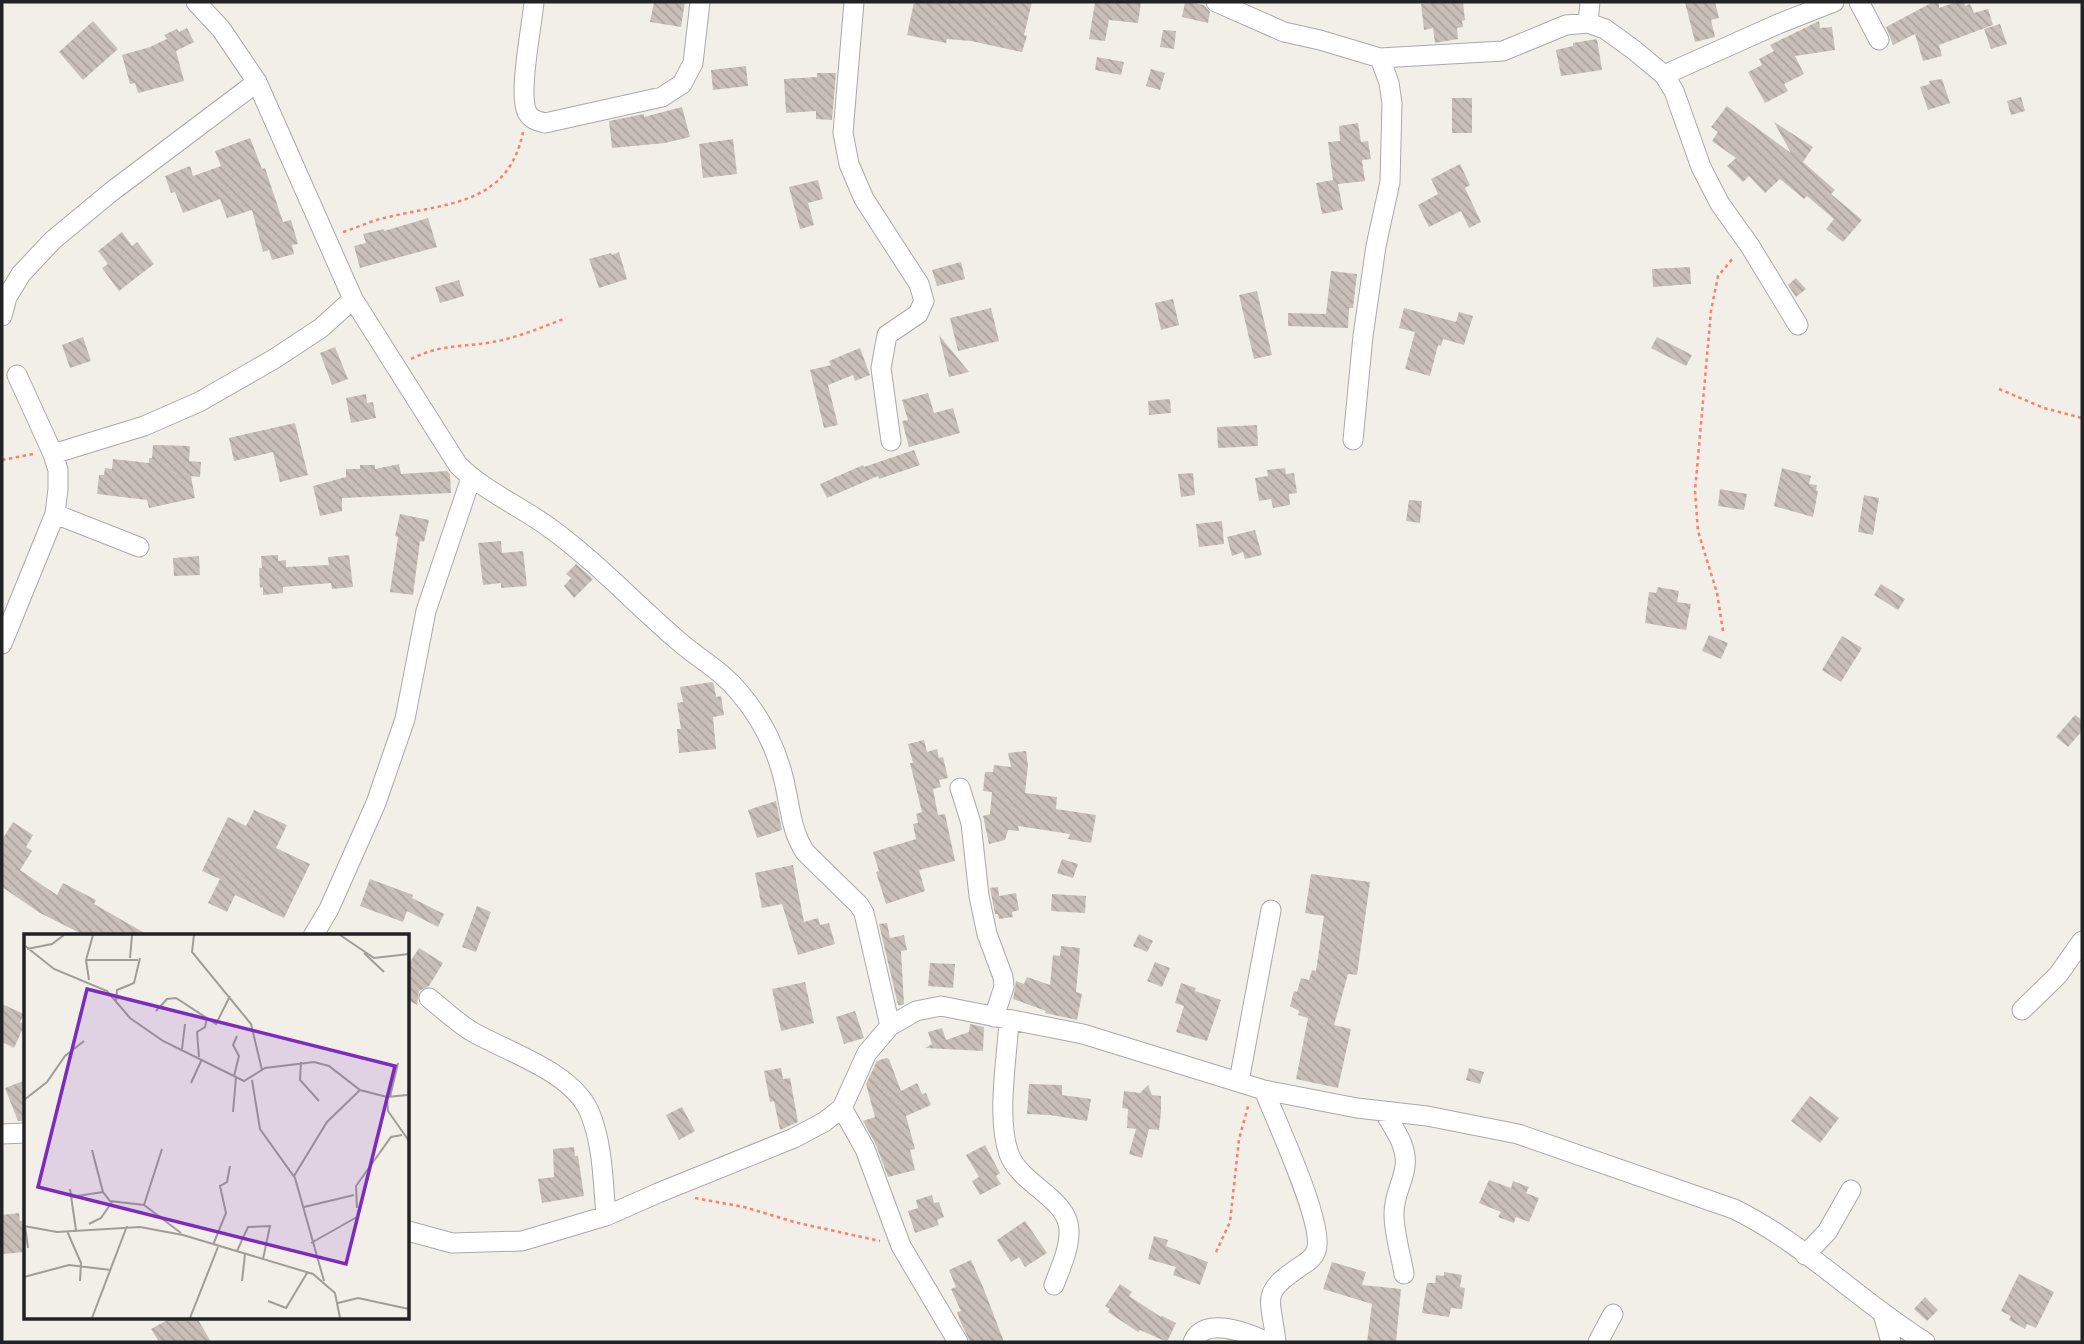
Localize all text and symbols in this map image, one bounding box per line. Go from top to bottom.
inset map [24,934,410,1320]

